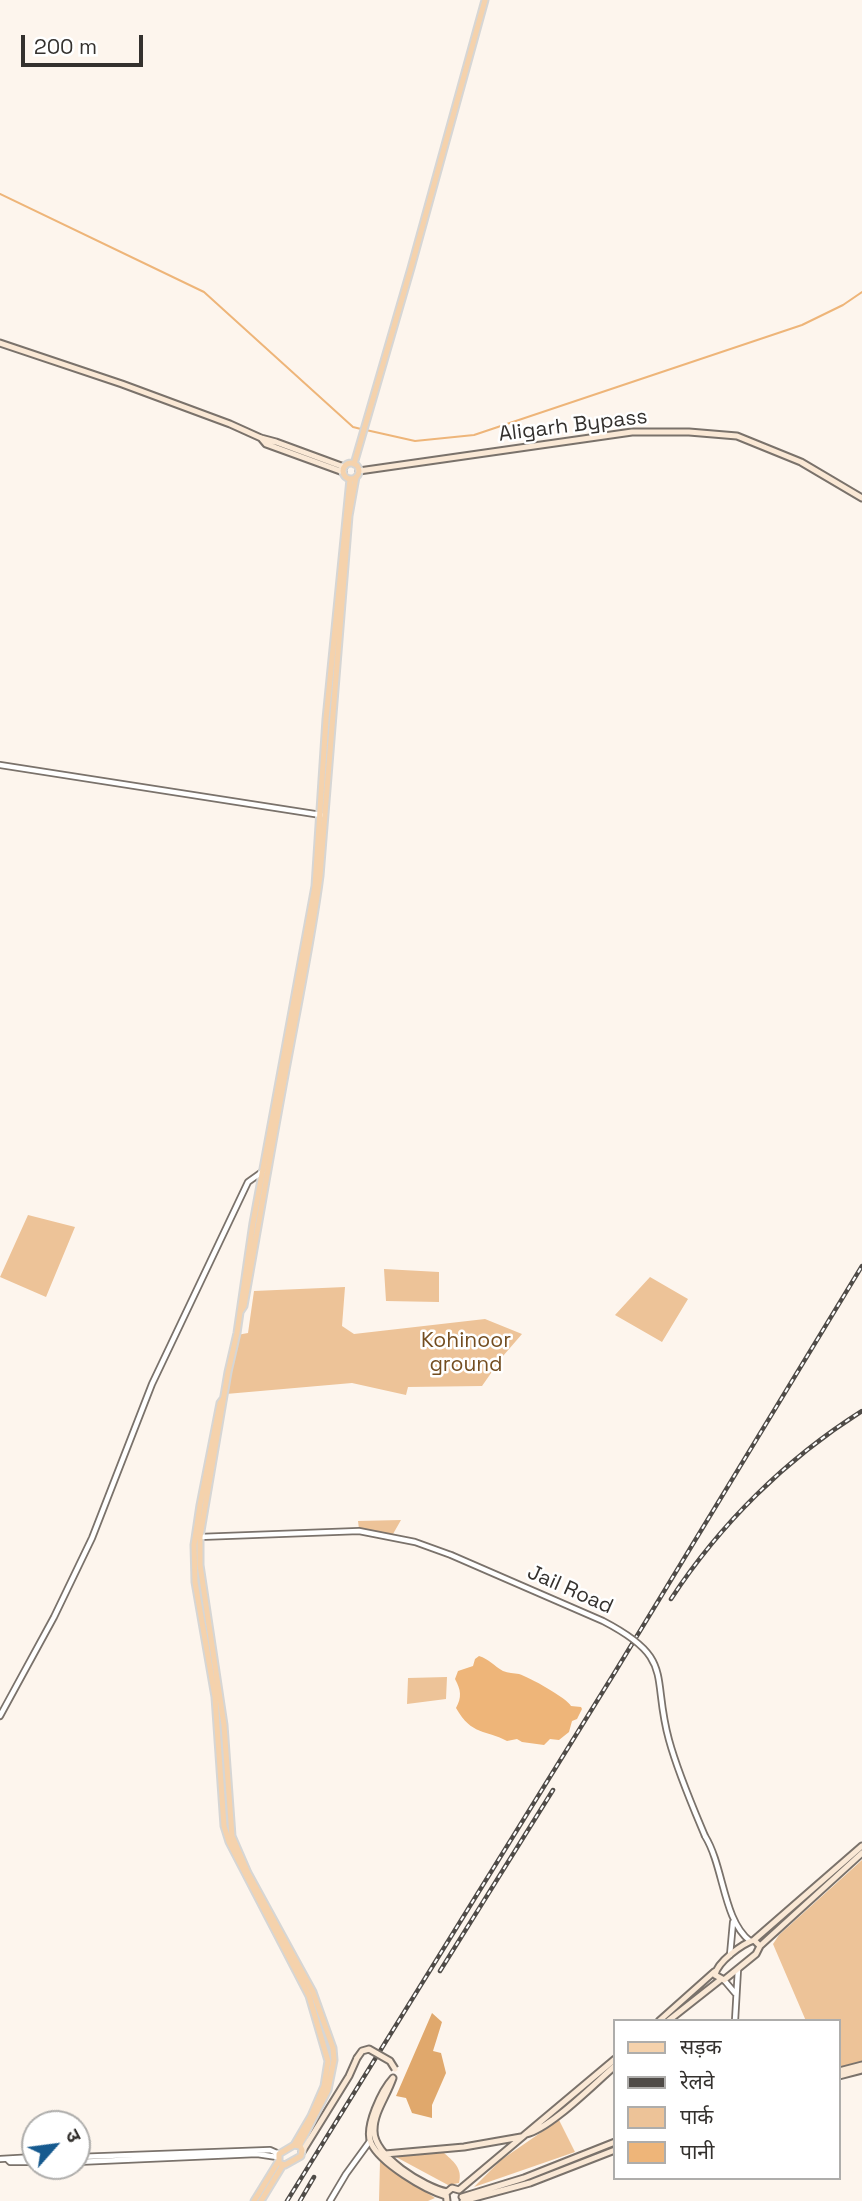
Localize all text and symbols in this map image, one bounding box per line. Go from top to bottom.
scale bar [24,21,147,65]
text: 200 m [34,33,97,60]
street label: Aligarh Bypass [497,404,649,448]
park label: Kohinoor ground [421,1328,511,1378]
street label: Jail Road [523,1560,617,1620]
legend [614,2019,841,2180]
text: सड़क [680,2033,722,2060]
text: रेलवे [680,2068,715,2095]
text: पार्क [680,2103,714,2130]
north arrow [21,2110,91,2180]
text: उ [60,2125,87,2147]
text: पानी [680,2138,714,2165]

